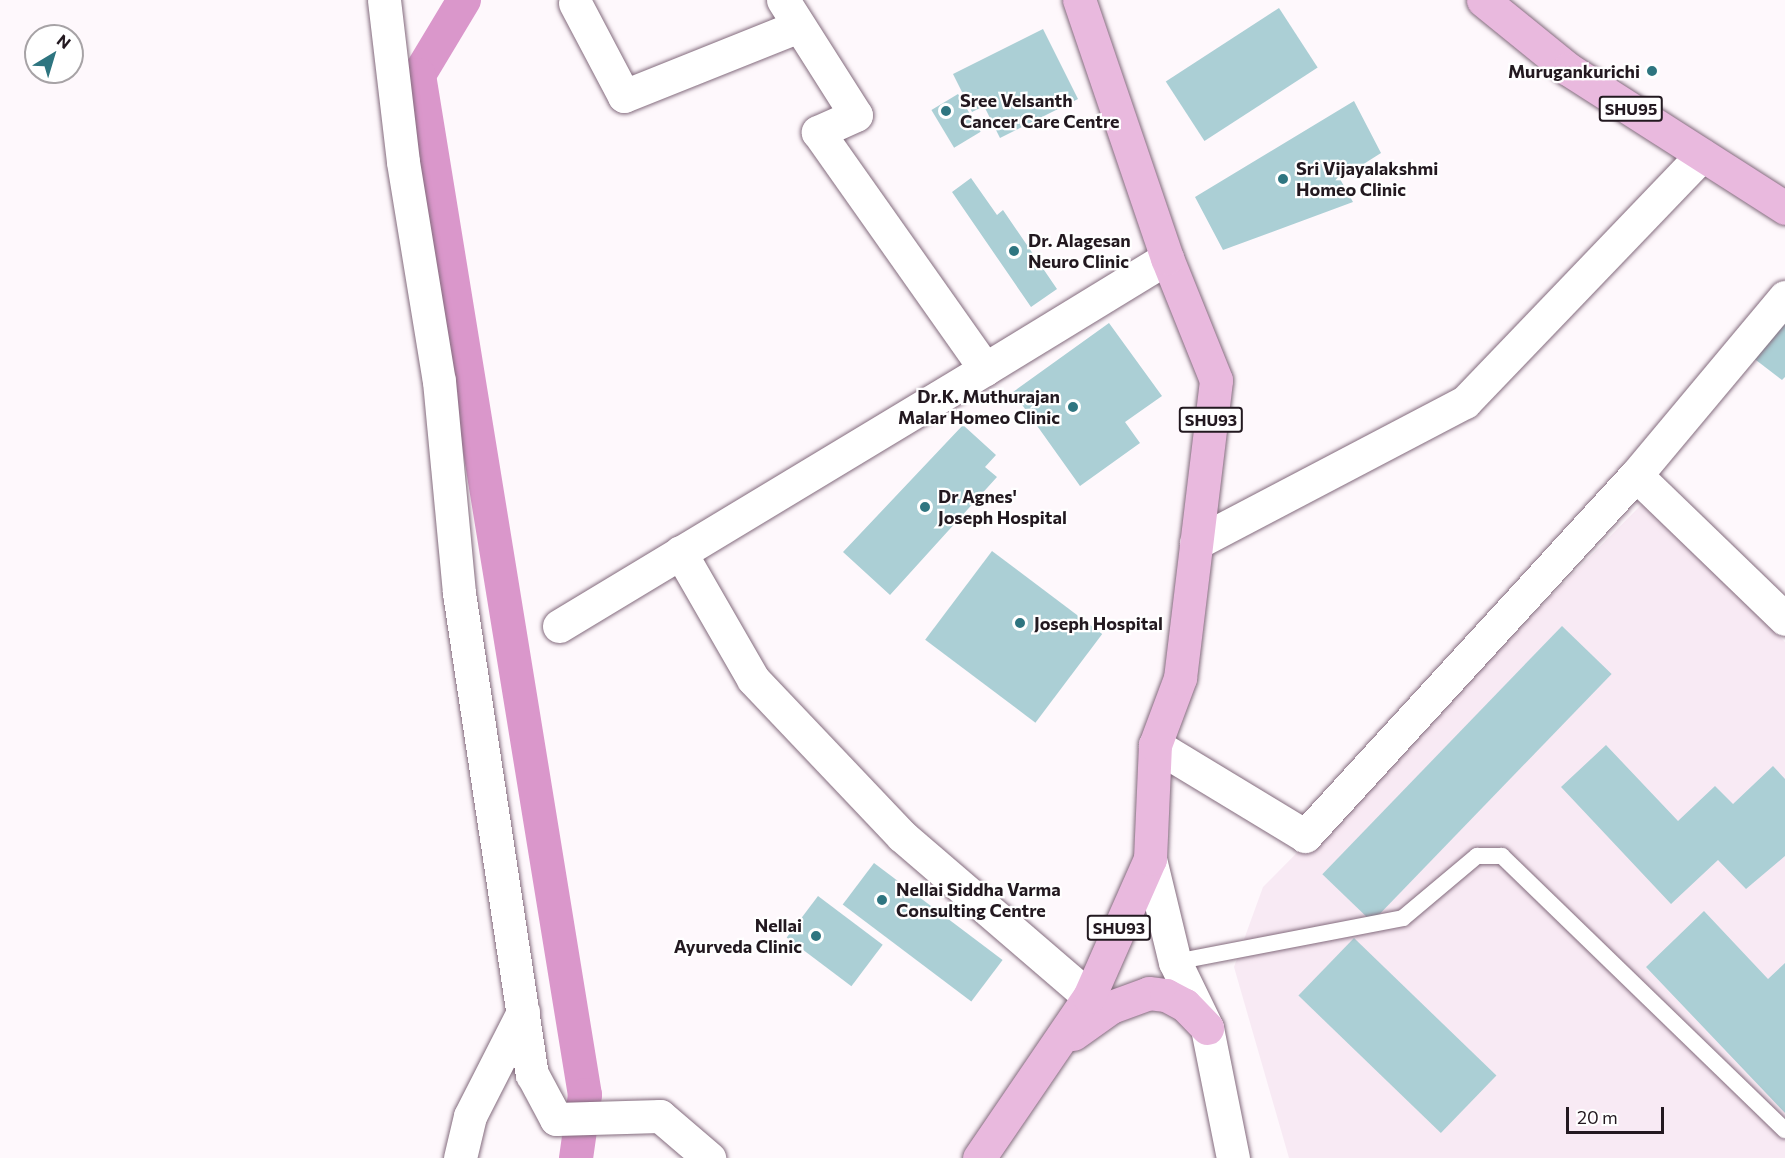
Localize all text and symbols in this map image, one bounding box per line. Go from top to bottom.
north arrow [24,24,84,84]
text: N [54,30,75,52]
place label: Murugankurichi [1508,60,1640,82]
marker: Murugankurichi [1645,64,1659,78]
place label: Sree Velsanth Cancer Care Centre [960,90,1120,132]
road number: SHU95 [1598,96,1664,122]
marker: Sree Velsanth Cancer Care Centre [937,102,955,120]
place label: Sri Vijayalakshmi Homeo Clinic [1296,158,1438,201]
marker: Sri Vijayalakshmi Homeo Clinic [1274,170,1292,188]
place label: Dr. Alagesan Neuro Clinic [1028,230,1131,272]
marker: Dr. Alagesan Neuro Clinic [1005,242,1023,260]
place label: Dr.K. Muthurajan Malar Homeo Clinic [898,386,1060,428]
marker: Dr.K. Muthurajan Malar Homeo Clinic [1064,398,1082,416]
road number: SHU93 [1178,407,1244,433]
place label: Dr Agnes' Joseph Hospital [938,486,1067,528]
marker: Dr Agnes' Joseph Hospital [916,498,934,516]
place label: Joseph Hospital [1034,612,1163,634]
marker: Joseph Hospital [1011,614,1029,632]
place label: Nellai Siddha Varma Consulting Centre [896,879,1061,922]
marker: Nellai Siddha Varma Consulting Centre [873,891,891,909]
place label: Nellai Ayurveda Clinic [674,915,802,958]
road number: SHU93 [1086,915,1152,941]
marker: Nellai Ayurveda Clinic [807,927,825,945]
scale bar [1569,1095,1666,1133]
text: 20 m [1577,1106,1618,1128]

